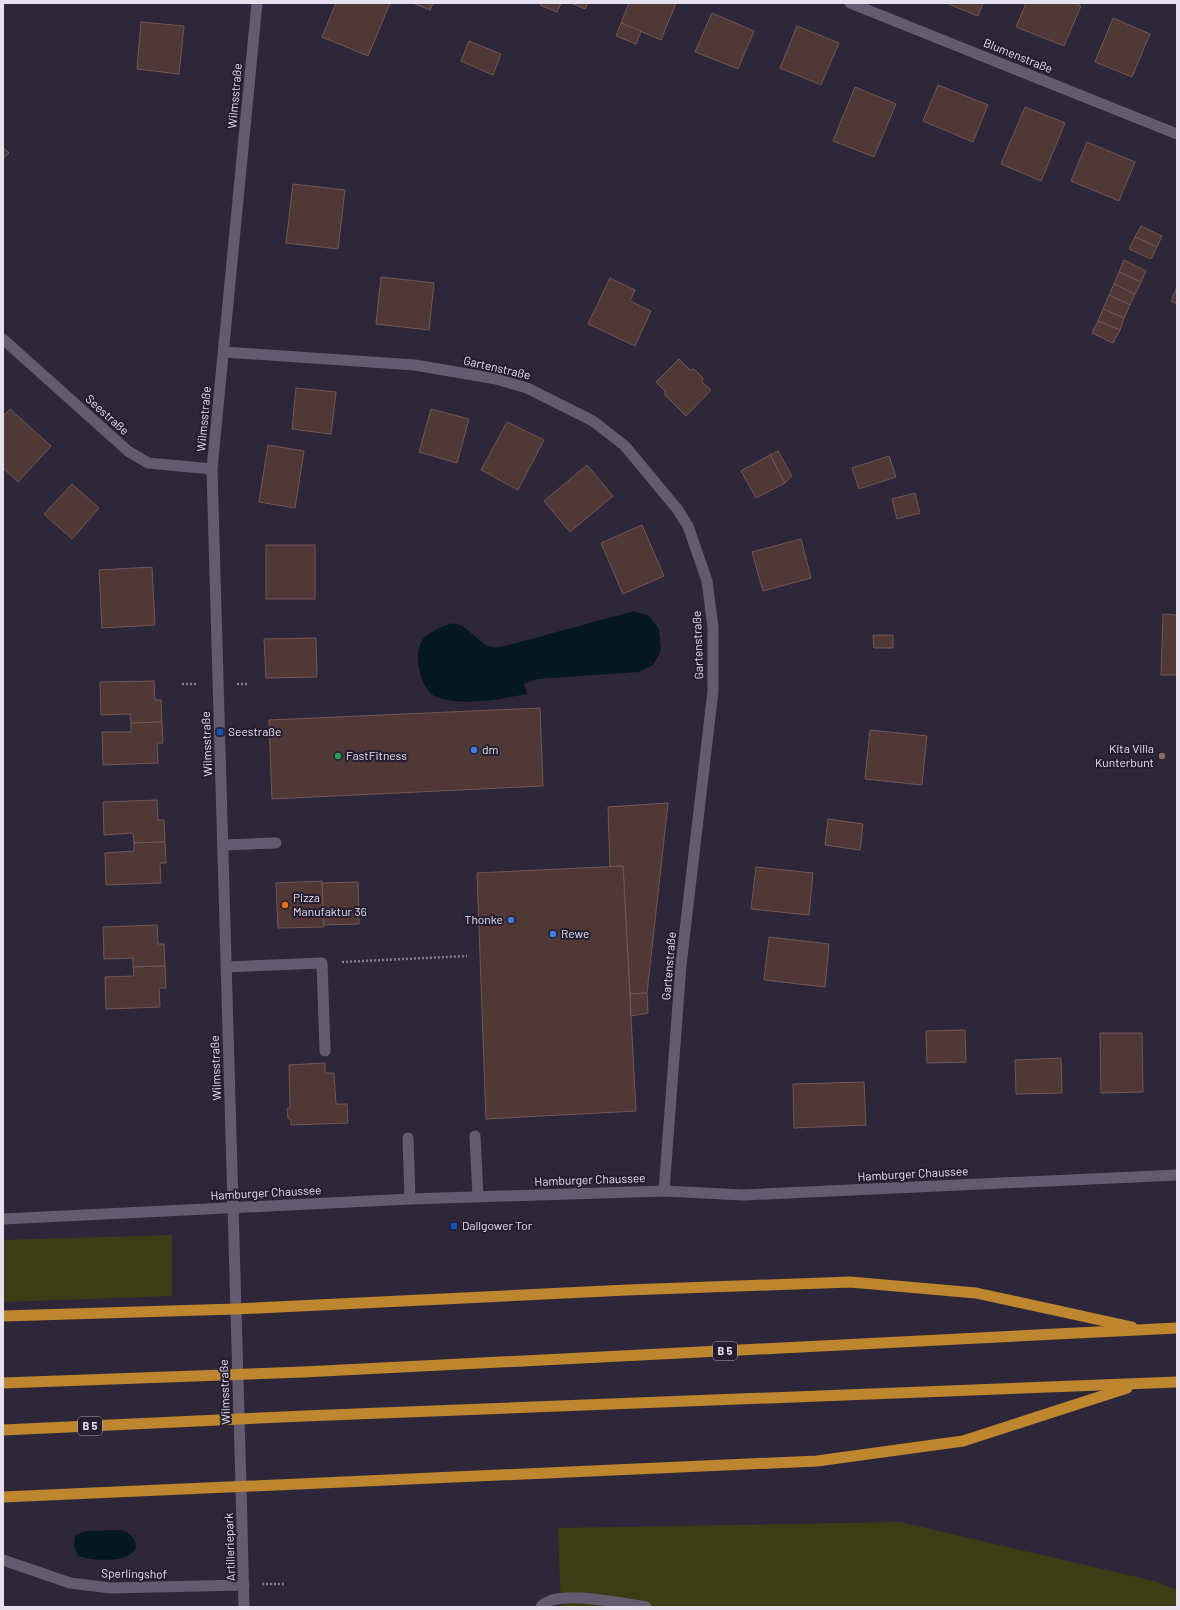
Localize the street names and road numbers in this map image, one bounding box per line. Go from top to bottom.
street label: Blumenstraße [982,35,1055,75]
street label: Wilmsstraße [224,63,244,129]
street label: Gartenstraße [462,352,532,382]
street label: Wilmsstraße [193,386,213,452]
street label: Seestraße [83,391,132,437]
street label: Gartenstraße [689,610,705,680]
street label: Wilmsstraße [198,711,214,777]
street label: Gartenstraße [658,931,678,1001]
street label: Wilmsstraße [207,1035,223,1101]
street label: Hamburger Chaussee [857,1163,969,1183]
street label: Hamburger Chaussee [534,1170,646,1188]
street label: Hamburger Chaussee [210,1182,322,1202]
road number: B 5 [713,1342,737,1360]
street label: Wilmsstraße [216,1359,232,1425]
road number: B 5 [78,1417,102,1435]
street label: Artilleriepark [221,1513,237,1581]
street label: Sperlingshof [101,1565,167,1581]

